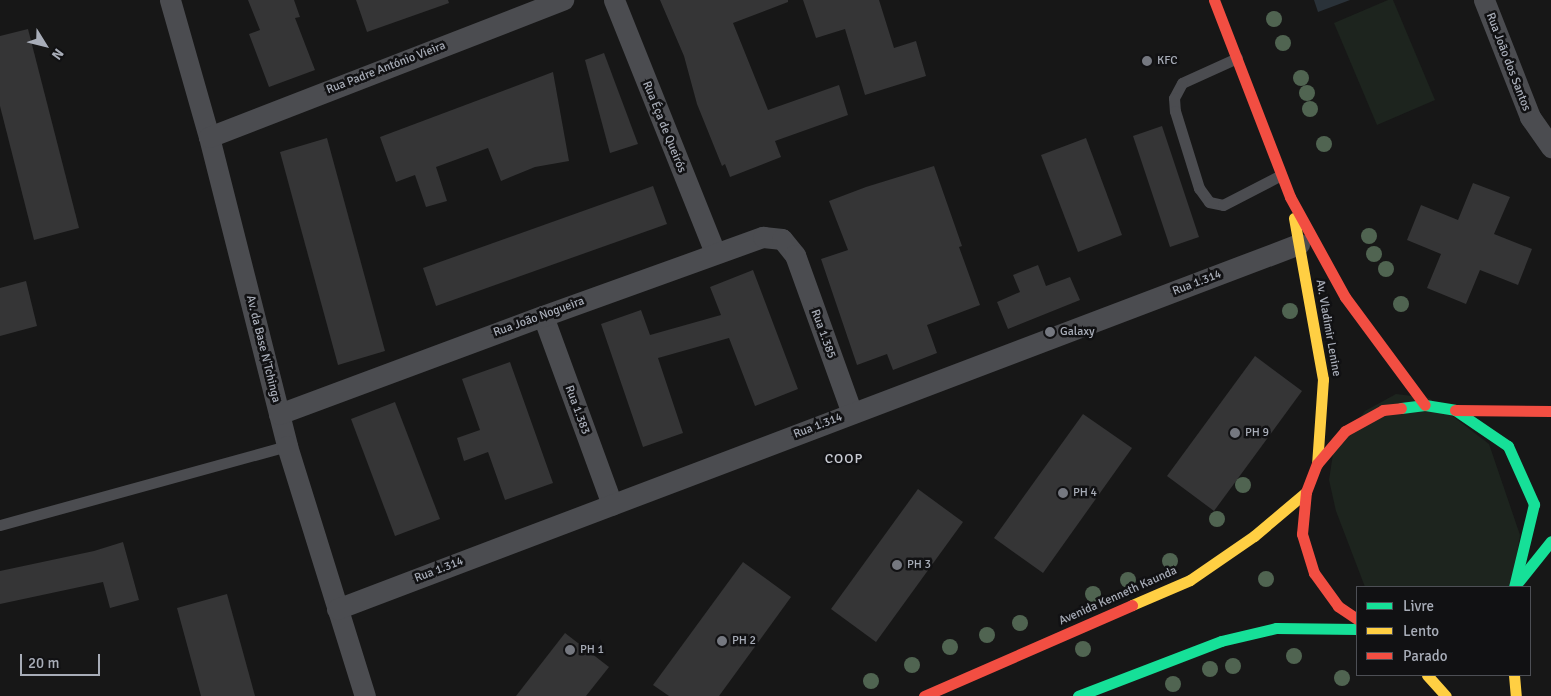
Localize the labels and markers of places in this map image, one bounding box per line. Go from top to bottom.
place label: KFC [1157,54,1178,68]
marker: KFC [1141,55,1153,67]
place label: Galaxy [1060,325,1095,339]
marker: Galaxy [1044,326,1056,338]
place label: PH 9 [1245,426,1269,440]
marker: PH 9 [1229,427,1241,439]
place label: PH 4 [1073,486,1097,500]
marker: PH 4 [1057,487,1069,499]
place label: PH 3 [907,558,931,572]
marker: PH 3 [891,559,903,571]
place label: PH 2 [732,634,756,648]
marker: PH 2 [716,635,728,647]
place label: PH 1 [580,643,604,657]
marker: PH 1 [564,644,576,656]

